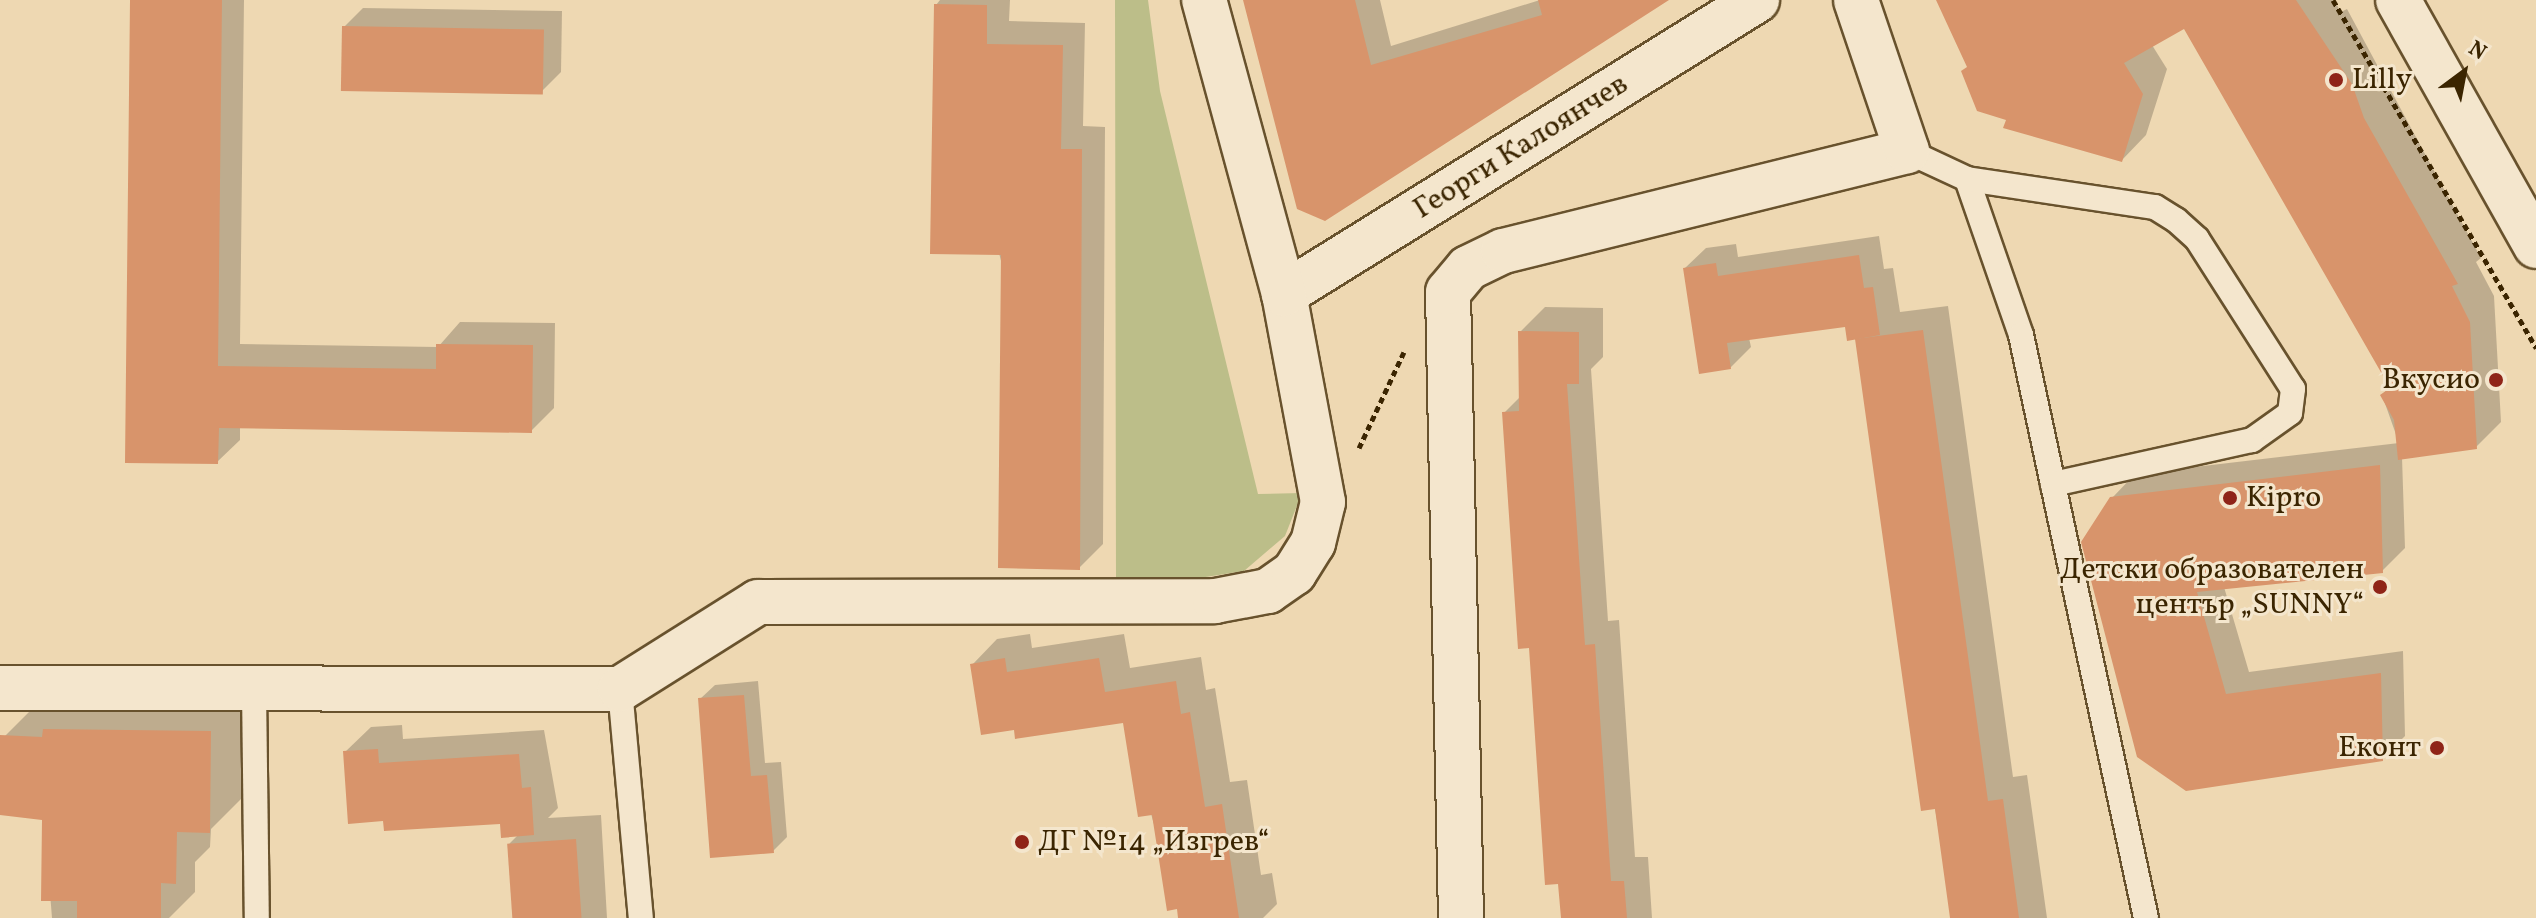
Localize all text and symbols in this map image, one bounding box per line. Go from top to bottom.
north arrow [2424,32,2504,112]
text: N [2462,34,2492,69]
place label: Lilly [2352,62,2412,98]
street label: Георги Калоянчев [1407,66,1635,228]
marker: Lilly [2327,71,2345,89]
place label: Вкусио [2382,362,2480,398]
marker: Вкусио [2487,371,2505,389]
place label: Kipro [2246,480,2321,516]
marker: Kipro [2221,489,2239,507]
place label: Детски образователен център „SUNNY“ [2060,552,2364,622]
marker: Детски образователен център „SUNNY“ [2371,578,2389,596]
place label: Еконт [2338,730,2421,766]
marker: Еконт [2428,739,2446,757]
place label: ДГ №14 „Изгрев“ [1038,824,1270,860]
marker: ДГ №14 „Изгрев“ [1013,833,1031,851]

